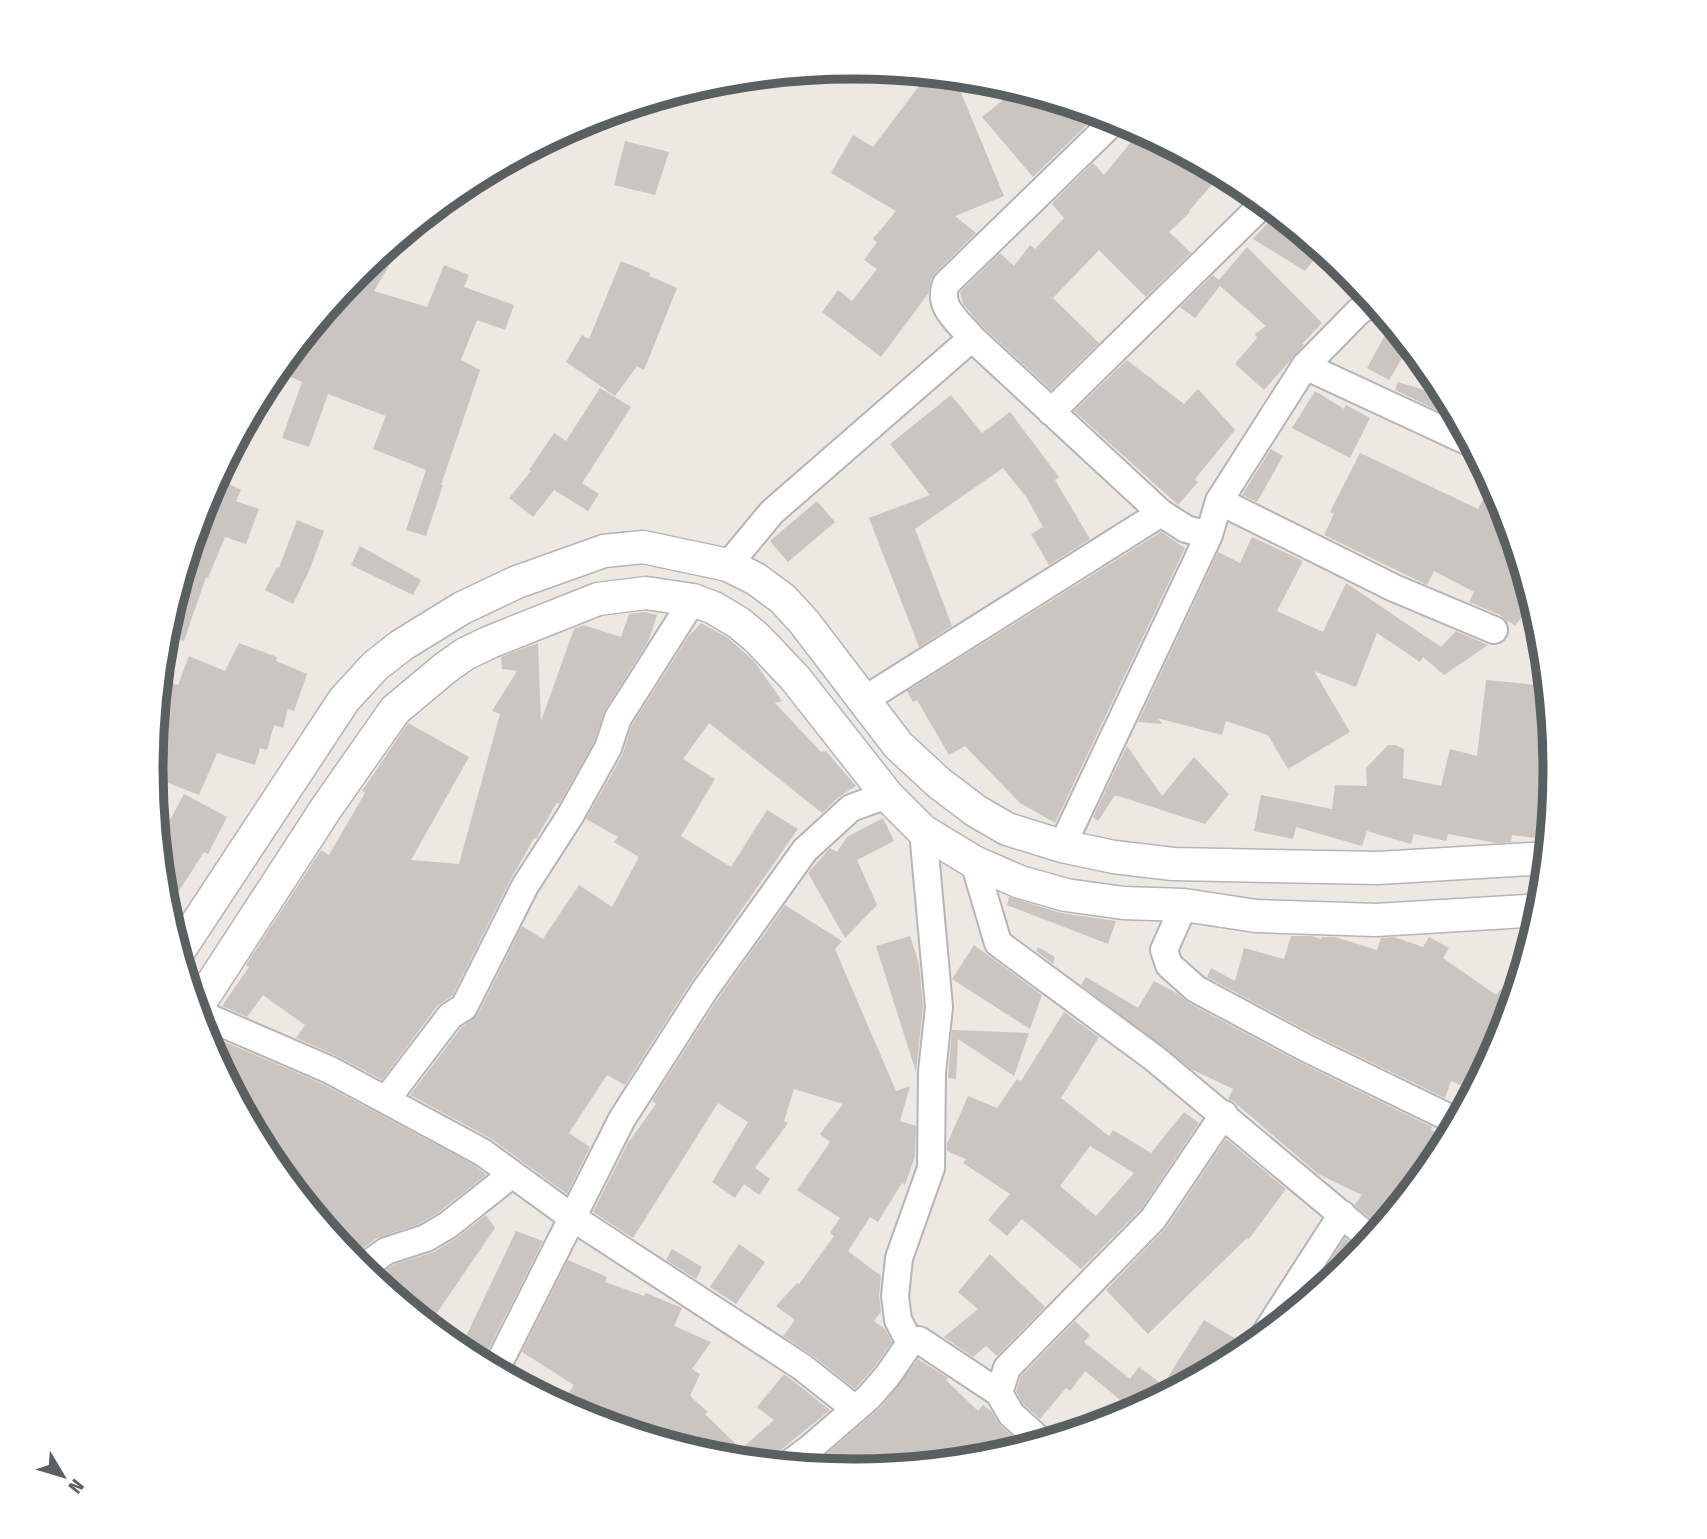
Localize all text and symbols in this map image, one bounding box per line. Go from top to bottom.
north arrow [28,1441,98,1511]
text: N [63,1475,89,1498]

